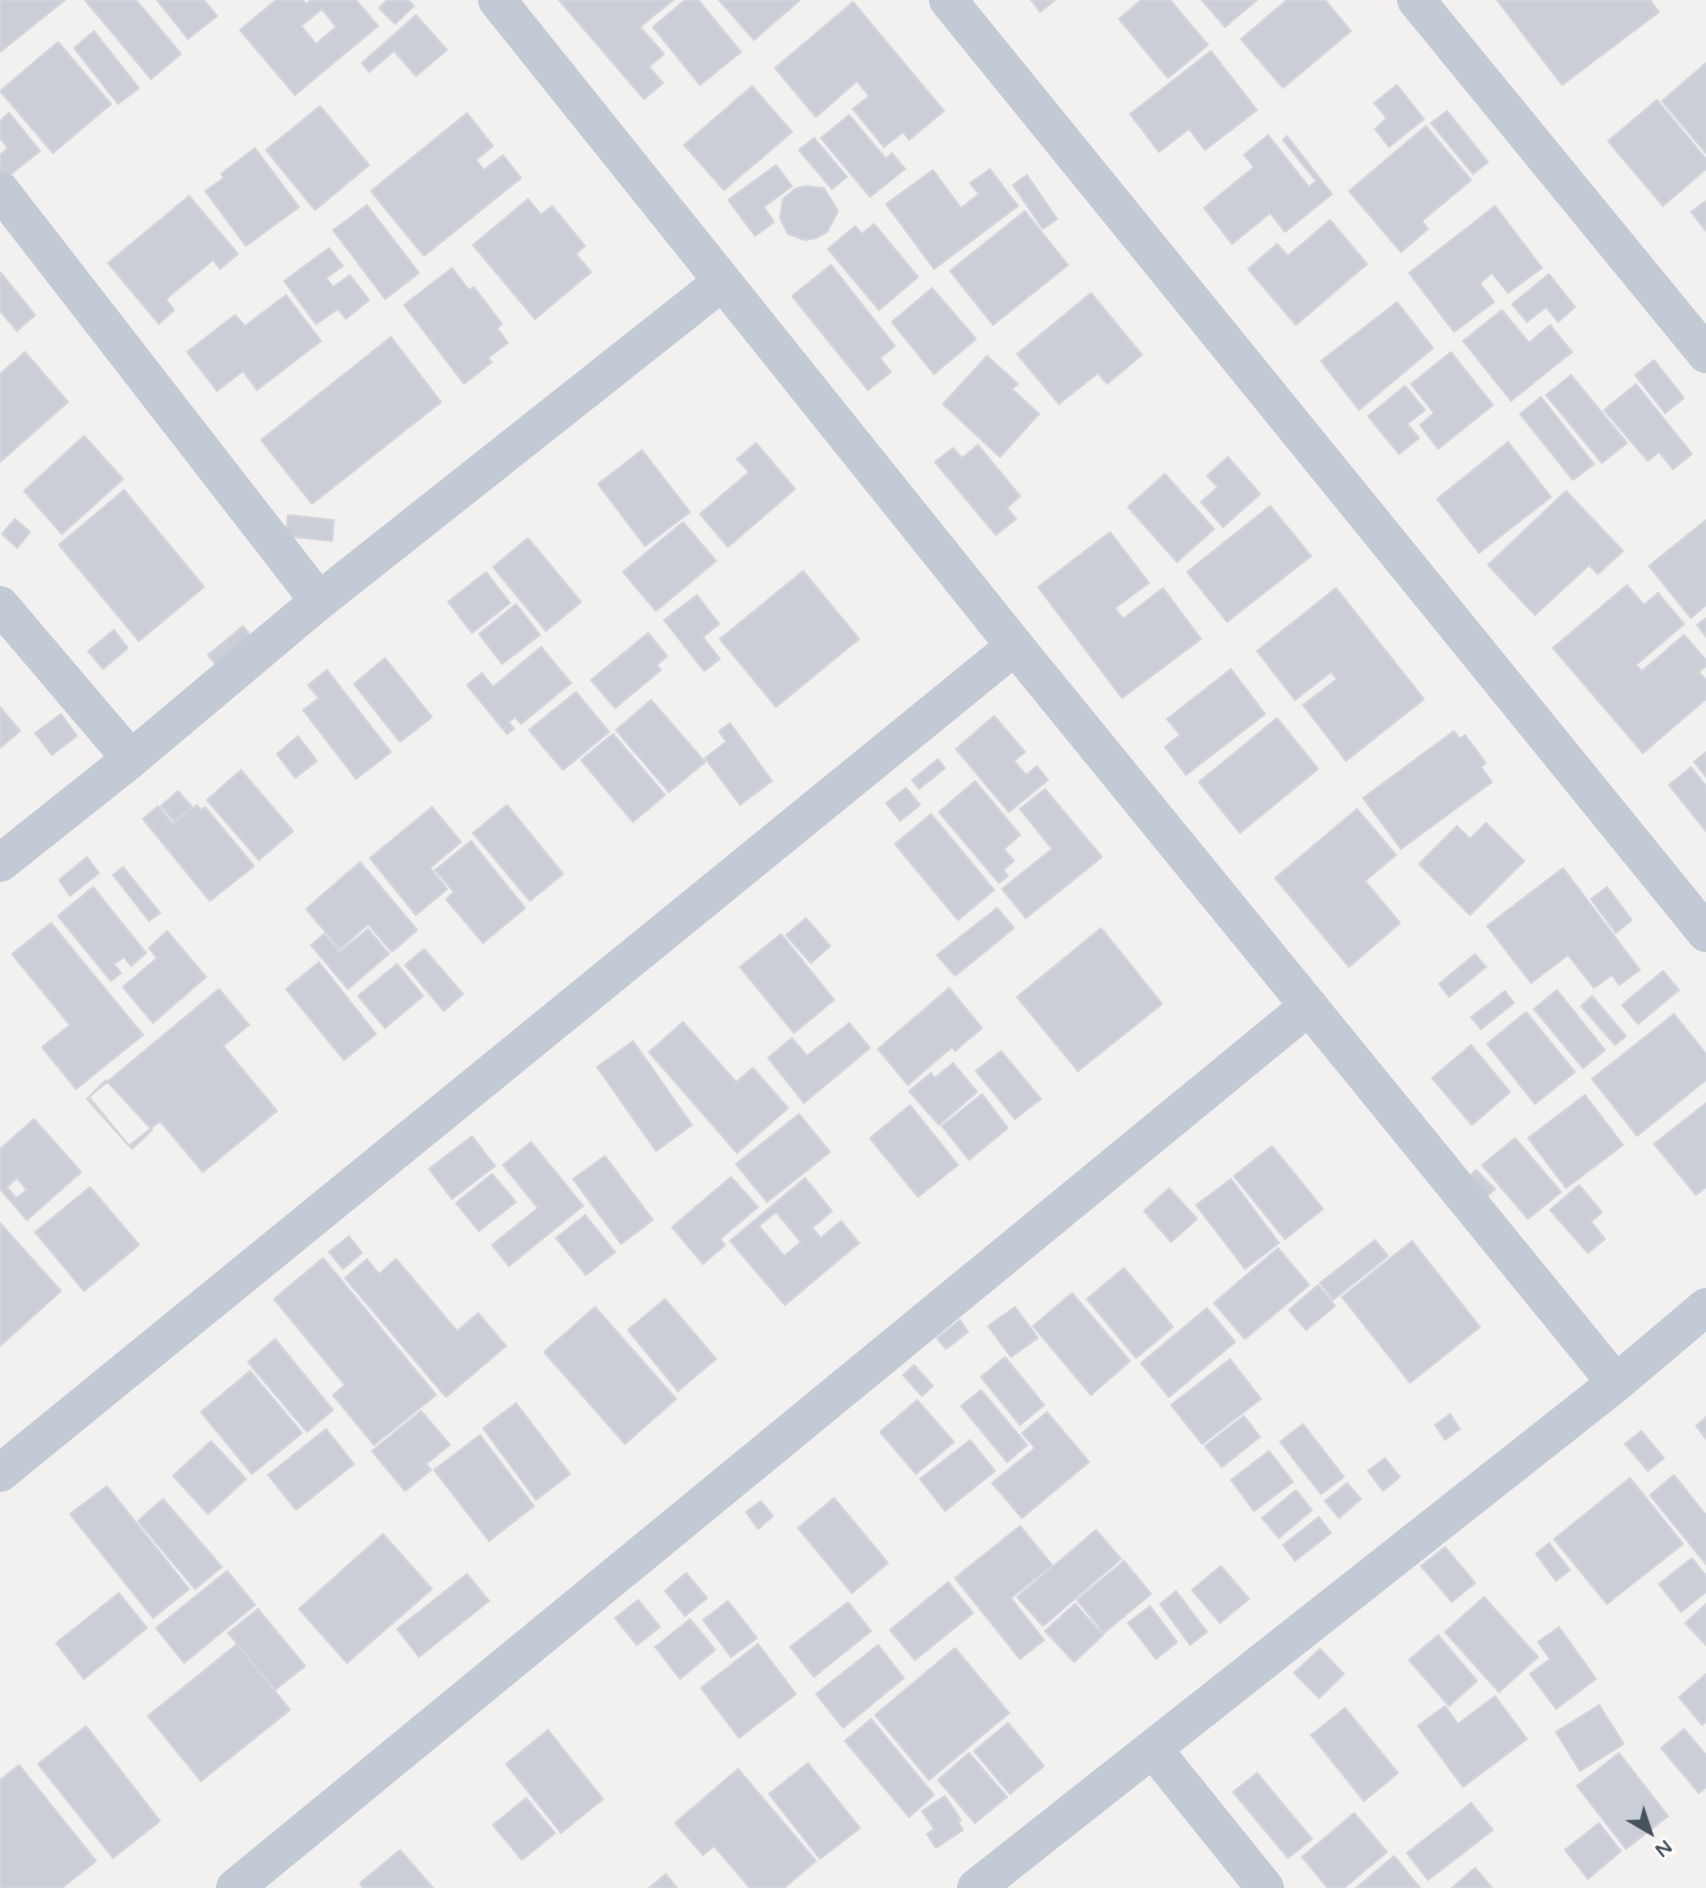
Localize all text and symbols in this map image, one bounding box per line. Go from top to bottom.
north arrow [1615,1797,1685,1867]
text: N [1650,1835,1676,1862]

